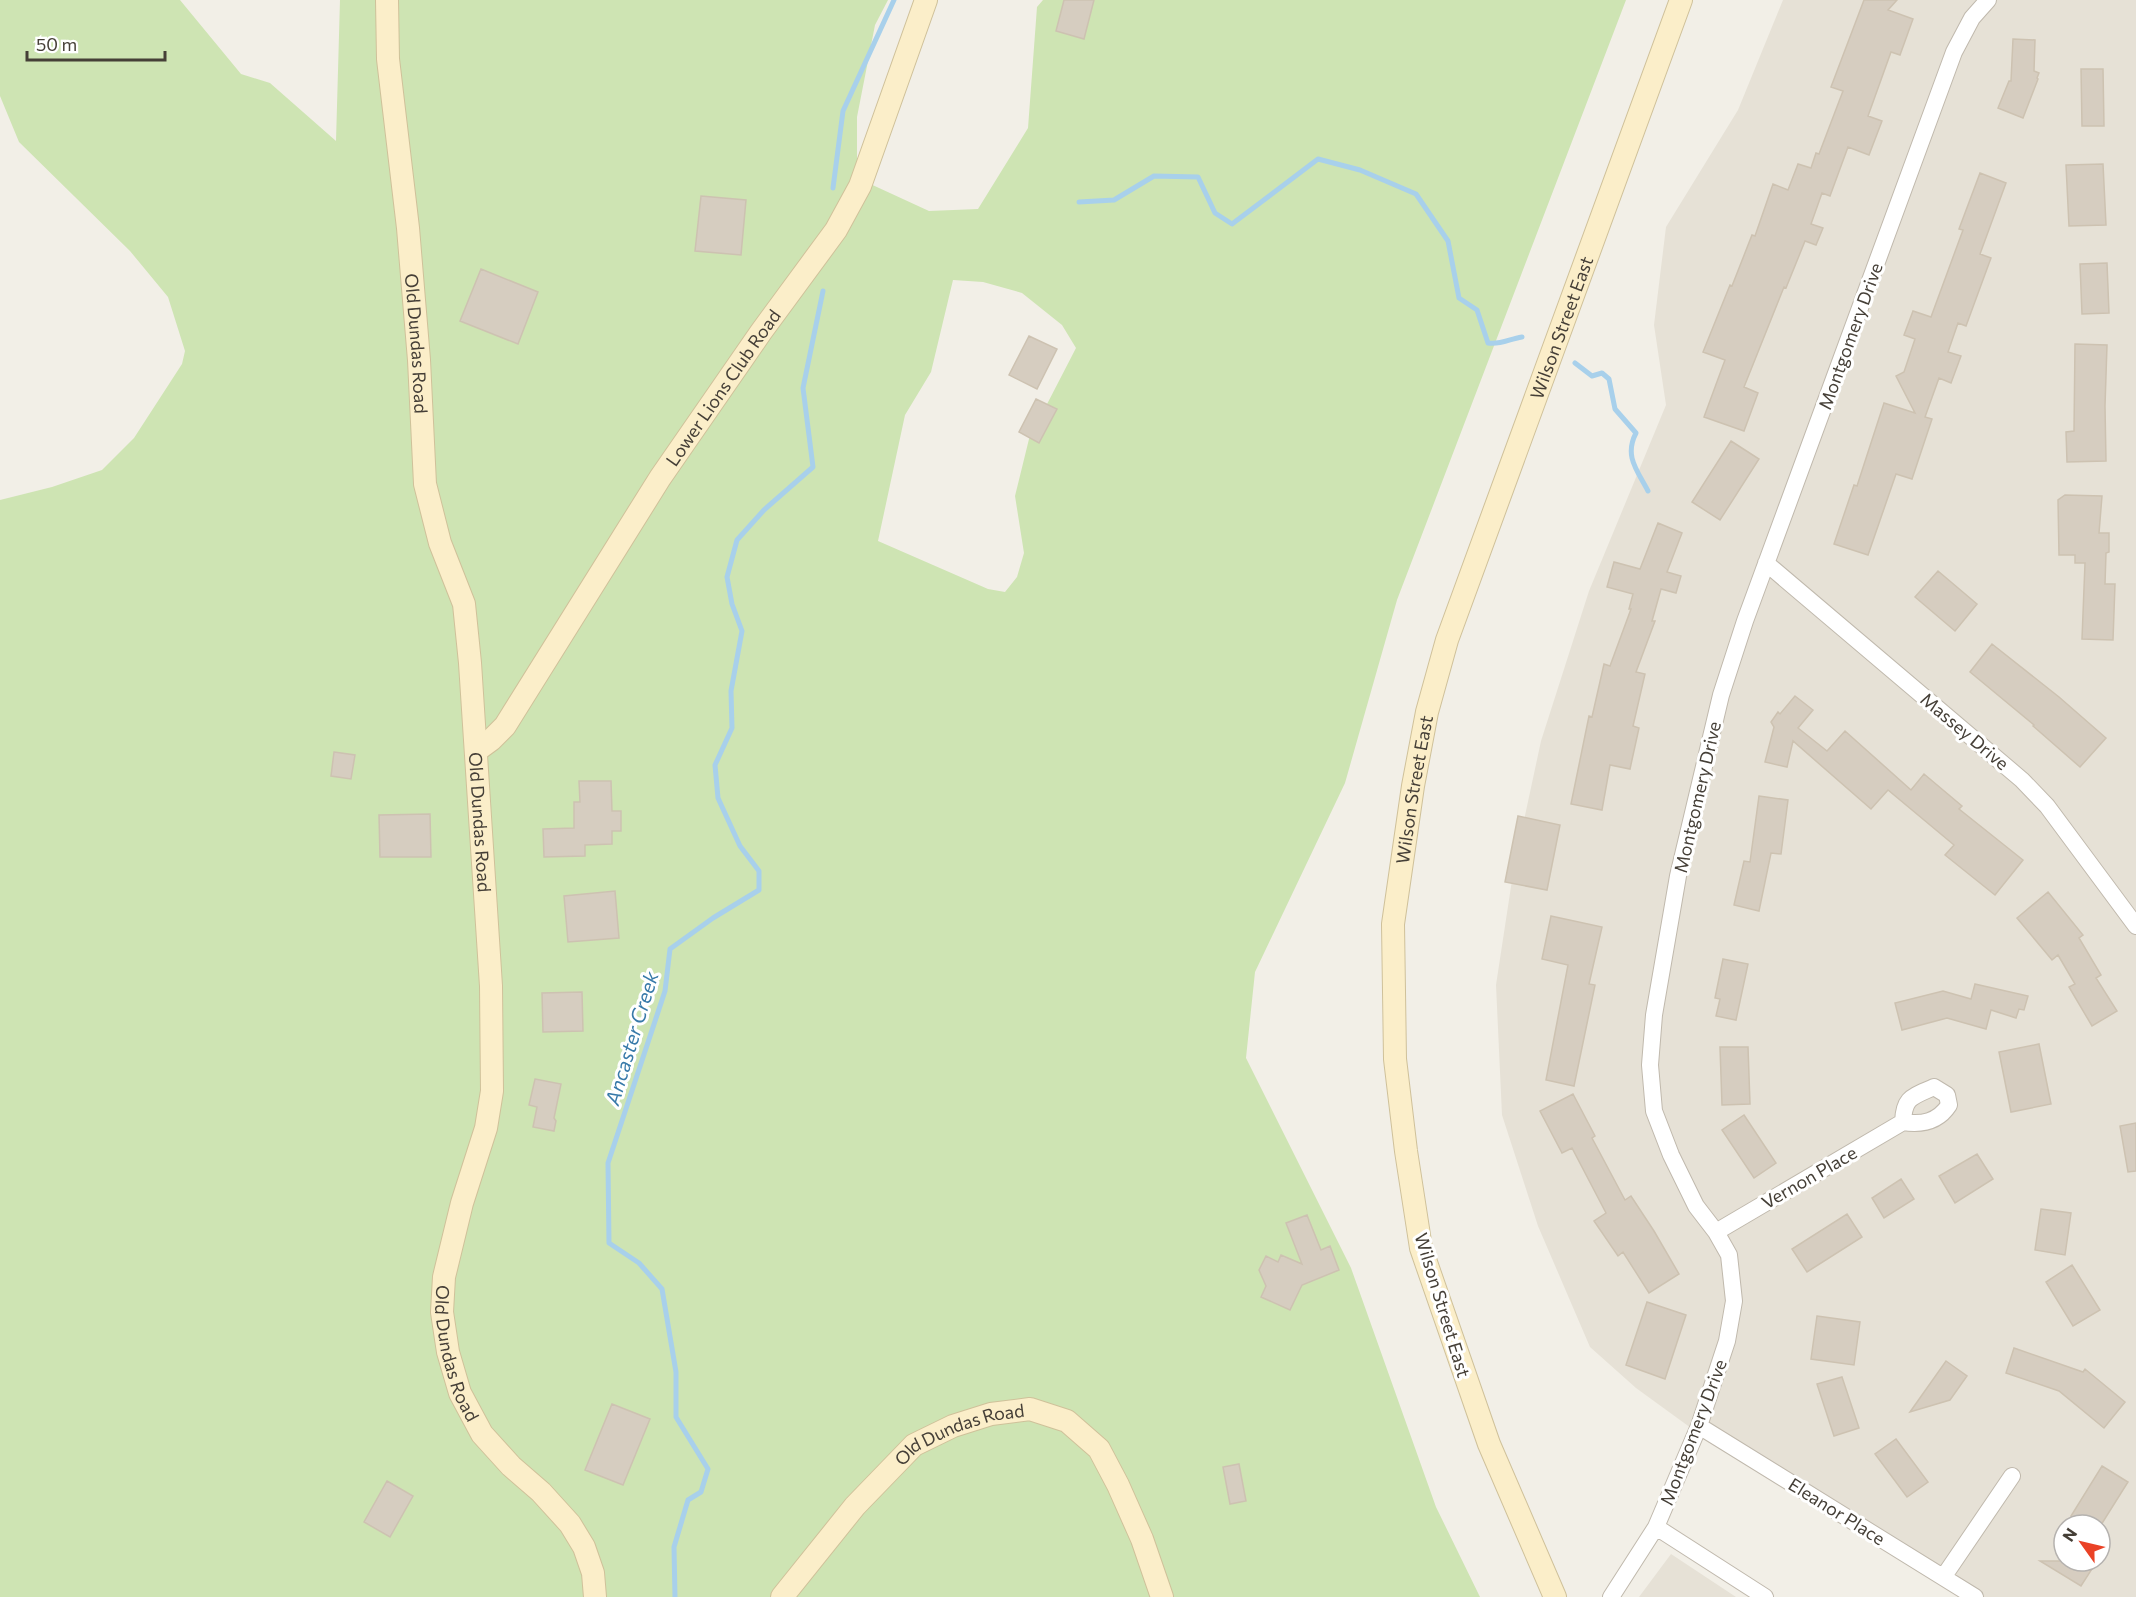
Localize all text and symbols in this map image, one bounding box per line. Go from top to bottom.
scale bar [27,24,165,62]
text: 50 m [36,33,77,55]
street label: Wilson Street East [1525,253,1597,402]
street label: Montgomery Drive [1813,260,1887,412]
street label: Old Dundas Road [401,273,433,414]
street label: Lower Lions Club Road [661,305,785,470]
street label: Massey Drive [1916,688,2014,774]
street label: Wilson Street East [1391,713,1437,865]
street label: Montgomery Drive [1669,719,1725,875]
street label: Old Dundas Road [465,751,496,893]
water label: Ancaster Creek [599,967,663,1109]
street label: Vernon Place [1757,1141,1861,1213]
street label: Wilson Street East [1411,1230,1475,1380]
street label: Old Dundas Road [431,1285,484,1425]
street label: Montgomery Drive [1655,1356,1731,1508]
street label: Old Dundas Road [890,1399,1026,1470]
street label: Eleanor Place [1785,1473,1889,1549]
north arrow [2052,1513,2112,1573]
text: N [2058,1524,2080,1545]

